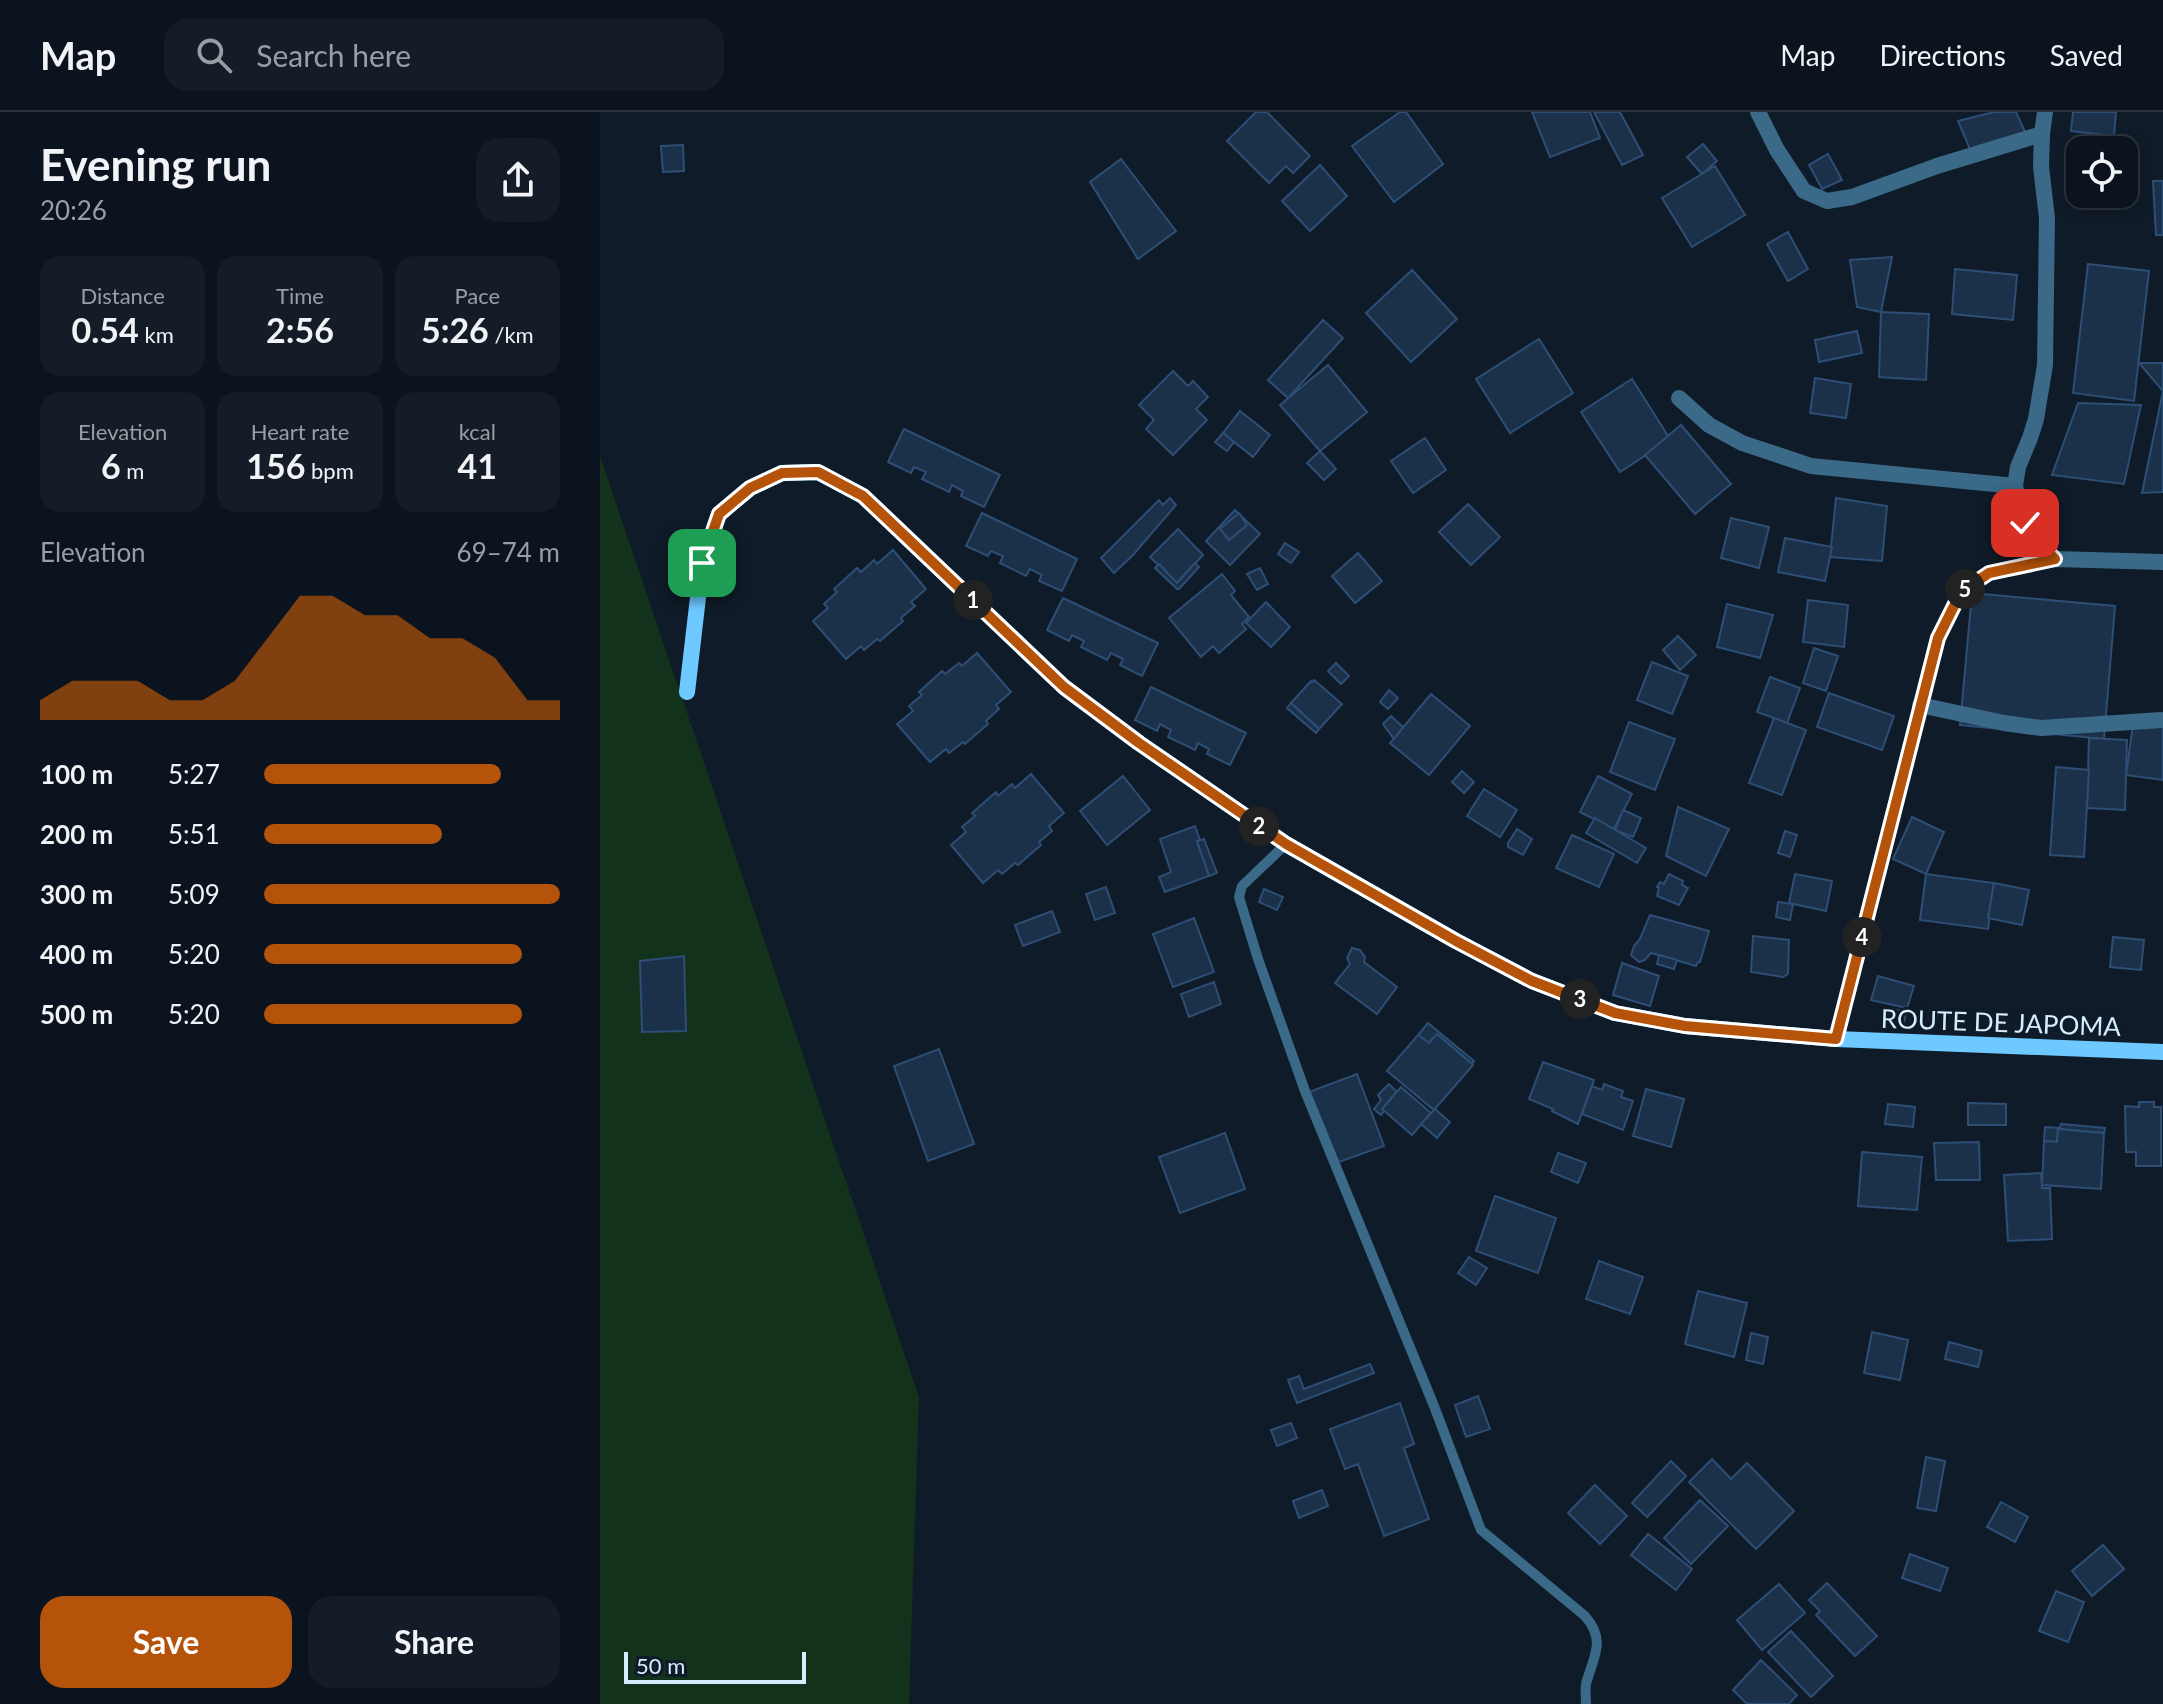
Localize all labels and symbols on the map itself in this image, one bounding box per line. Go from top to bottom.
pin [1991,489,2059,557]
pin [668,529,736,597]
pin: 5 [1945,569,1985,609]
pin: 1 [953,580,993,620]
pin: 2 [1239,806,1279,846]
pin: 4 [1842,917,1882,957]
pin: 3 [1560,979,1600,1019]
street label: ROUTE DE JAPOMA [1880,1002,2122,1042]
scale bar [624,1648,806,1684]

